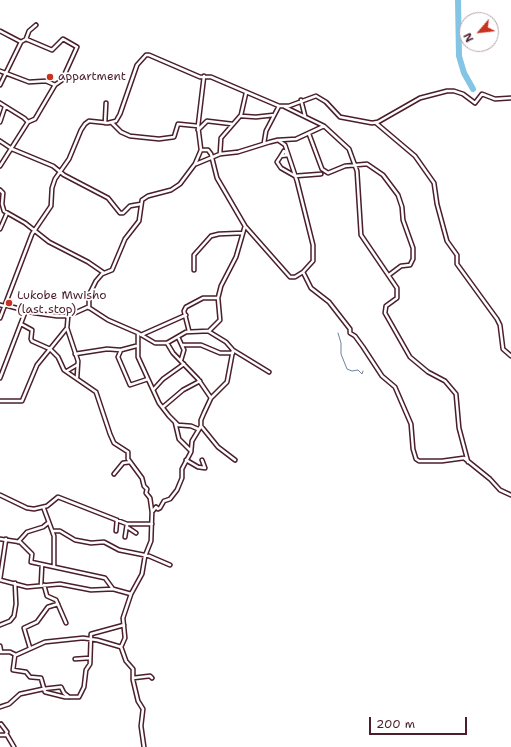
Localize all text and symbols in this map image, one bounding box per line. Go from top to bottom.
north arrow [459,12,499,52]
text: N [460,30,478,45]
place label: appartment [58,70,126,84]
marker: appartment [45,72,55,82]
place label: Lukobe Mwisho (last stop) [17,289,107,317]
marker: Lukobe Mwisho (last stop) [4,298,14,308]
scale bar [371,709,469,735]
text: 200 m [376,716,415,732]

